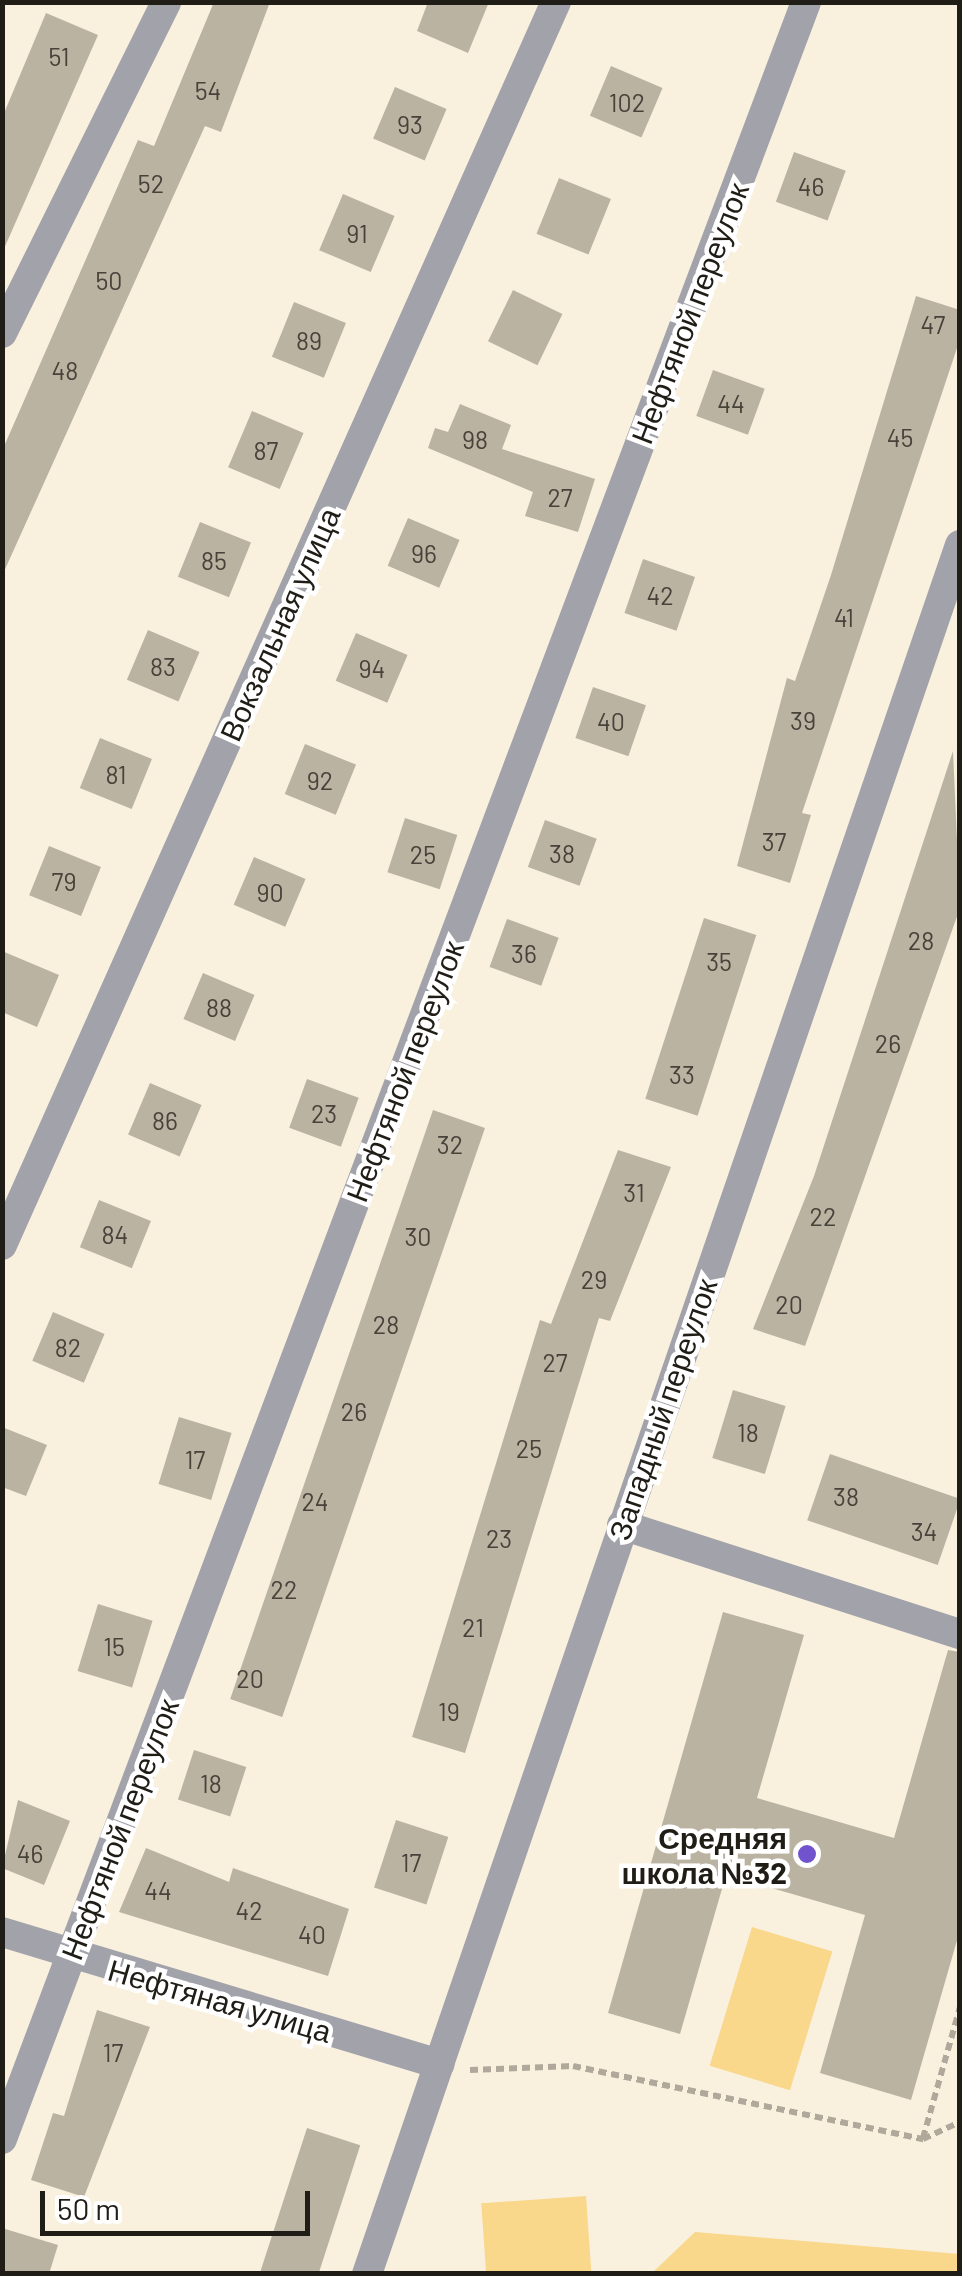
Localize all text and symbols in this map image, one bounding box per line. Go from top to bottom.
house number: 51 [49,41,69,71]
house number: 54 [195,75,221,105]
house number: 102 [609,87,645,117]
house number: 93 [397,109,423,139]
house number: 52 [138,168,164,198]
house number: 46 [798,171,824,201]
street label: Нефтяной переулок [623,178,755,448]
house number: 91 [346,218,368,248]
house number: 50 [96,265,122,295]
house number: 47 [921,309,945,339]
house number: 89 [296,325,322,355]
house number: 48 [52,355,78,385]
house number: 44 [717,388,745,418]
house number: 45 [887,422,913,452]
house number: 98 [462,424,488,454]
house number: 87 [254,435,278,465]
house number: 27 [547,482,573,512]
street label: Вокзальная улица [211,502,347,746]
house number: 96 [411,538,437,568]
house number: 85 [201,545,227,575]
house number: 42 [646,580,674,610]
house number: 41 [834,602,854,632]
house number: 83 [150,651,176,681]
house number: 94 [359,653,385,683]
house number: 39 [790,705,816,735]
house number: 40 [597,706,625,736]
house number: 81 [105,759,127,789]
house number: 92 [307,765,333,795]
house number: 37 [762,826,786,856]
house number: 38 [549,838,575,868]
house number: 25 [410,839,436,869]
house number: 79 [52,866,76,896]
house number: 90 [256,877,284,907]
house number: 28 [908,925,934,955]
street label: Нефтяной переулок [338,936,470,1206]
house number: 36 [511,938,537,968]
house number: 35 [706,946,732,976]
house number: 88 [206,992,232,1022]
house number: 26 [875,1028,901,1058]
house number: 33 [669,1059,695,1089]
house number: 23 [311,1098,337,1128]
house number: 86 [152,1105,178,1135]
house number: 32 [437,1129,463,1159]
house number: 31 [623,1177,645,1207]
house number: 22 [810,1201,836,1231]
house number: 84 [102,1219,128,1249]
house number: 30 [405,1221,431,1251]
house number: 29 [581,1264,607,1294]
street label: Западный переулок [600,1274,724,1544]
house number: 20 [775,1289,803,1319]
house number: 28 [373,1309,399,1339]
house number: 82 [55,1332,81,1362]
house number: 27 [542,1347,568,1377]
house number: 26 [341,1396,367,1426]
house number: 18 [737,1417,759,1447]
house number: 25 [516,1433,542,1463]
house number: 17 [185,1444,205,1474]
house number: 38 [833,1481,859,1511]
house number: 24 [301,1486,329,1516]
house number: 34 [911,1516,937,1546]
house number: 23 [486,1523,512,1553]
house number: 22 [271,1574,297,1604]
house number: 21 [462,1612,484,1642]
house number: 15 [103,1631,125,1661]
house number: 20 [236,1663,264,1693]
street label: Нефтяной переулок [53,1694,185,1964]
house number: 19 [438,1696,460,1726]
house number: 18 [200,1768,222,1798]
place label: Средняя школа №32 [622,1819,787,1890]
house number: 46 [17,1838,43,1868]
marker: Средняя школа №32 [796,1843,818,1865]
house number: 17 [401,1847,421,1877]
house number: 44 [144,1875,172,1905]
house number: 42 [235,1895,263,1925]
house number: 40 [298,1919,326,1949]
street label: Нефтяная улица [104,1951,336,2049]
house number: 17 [103,2037,123,2067]
scale bar [45,2171,315,2233]
text: 50 m [57,2190,120,2226]

